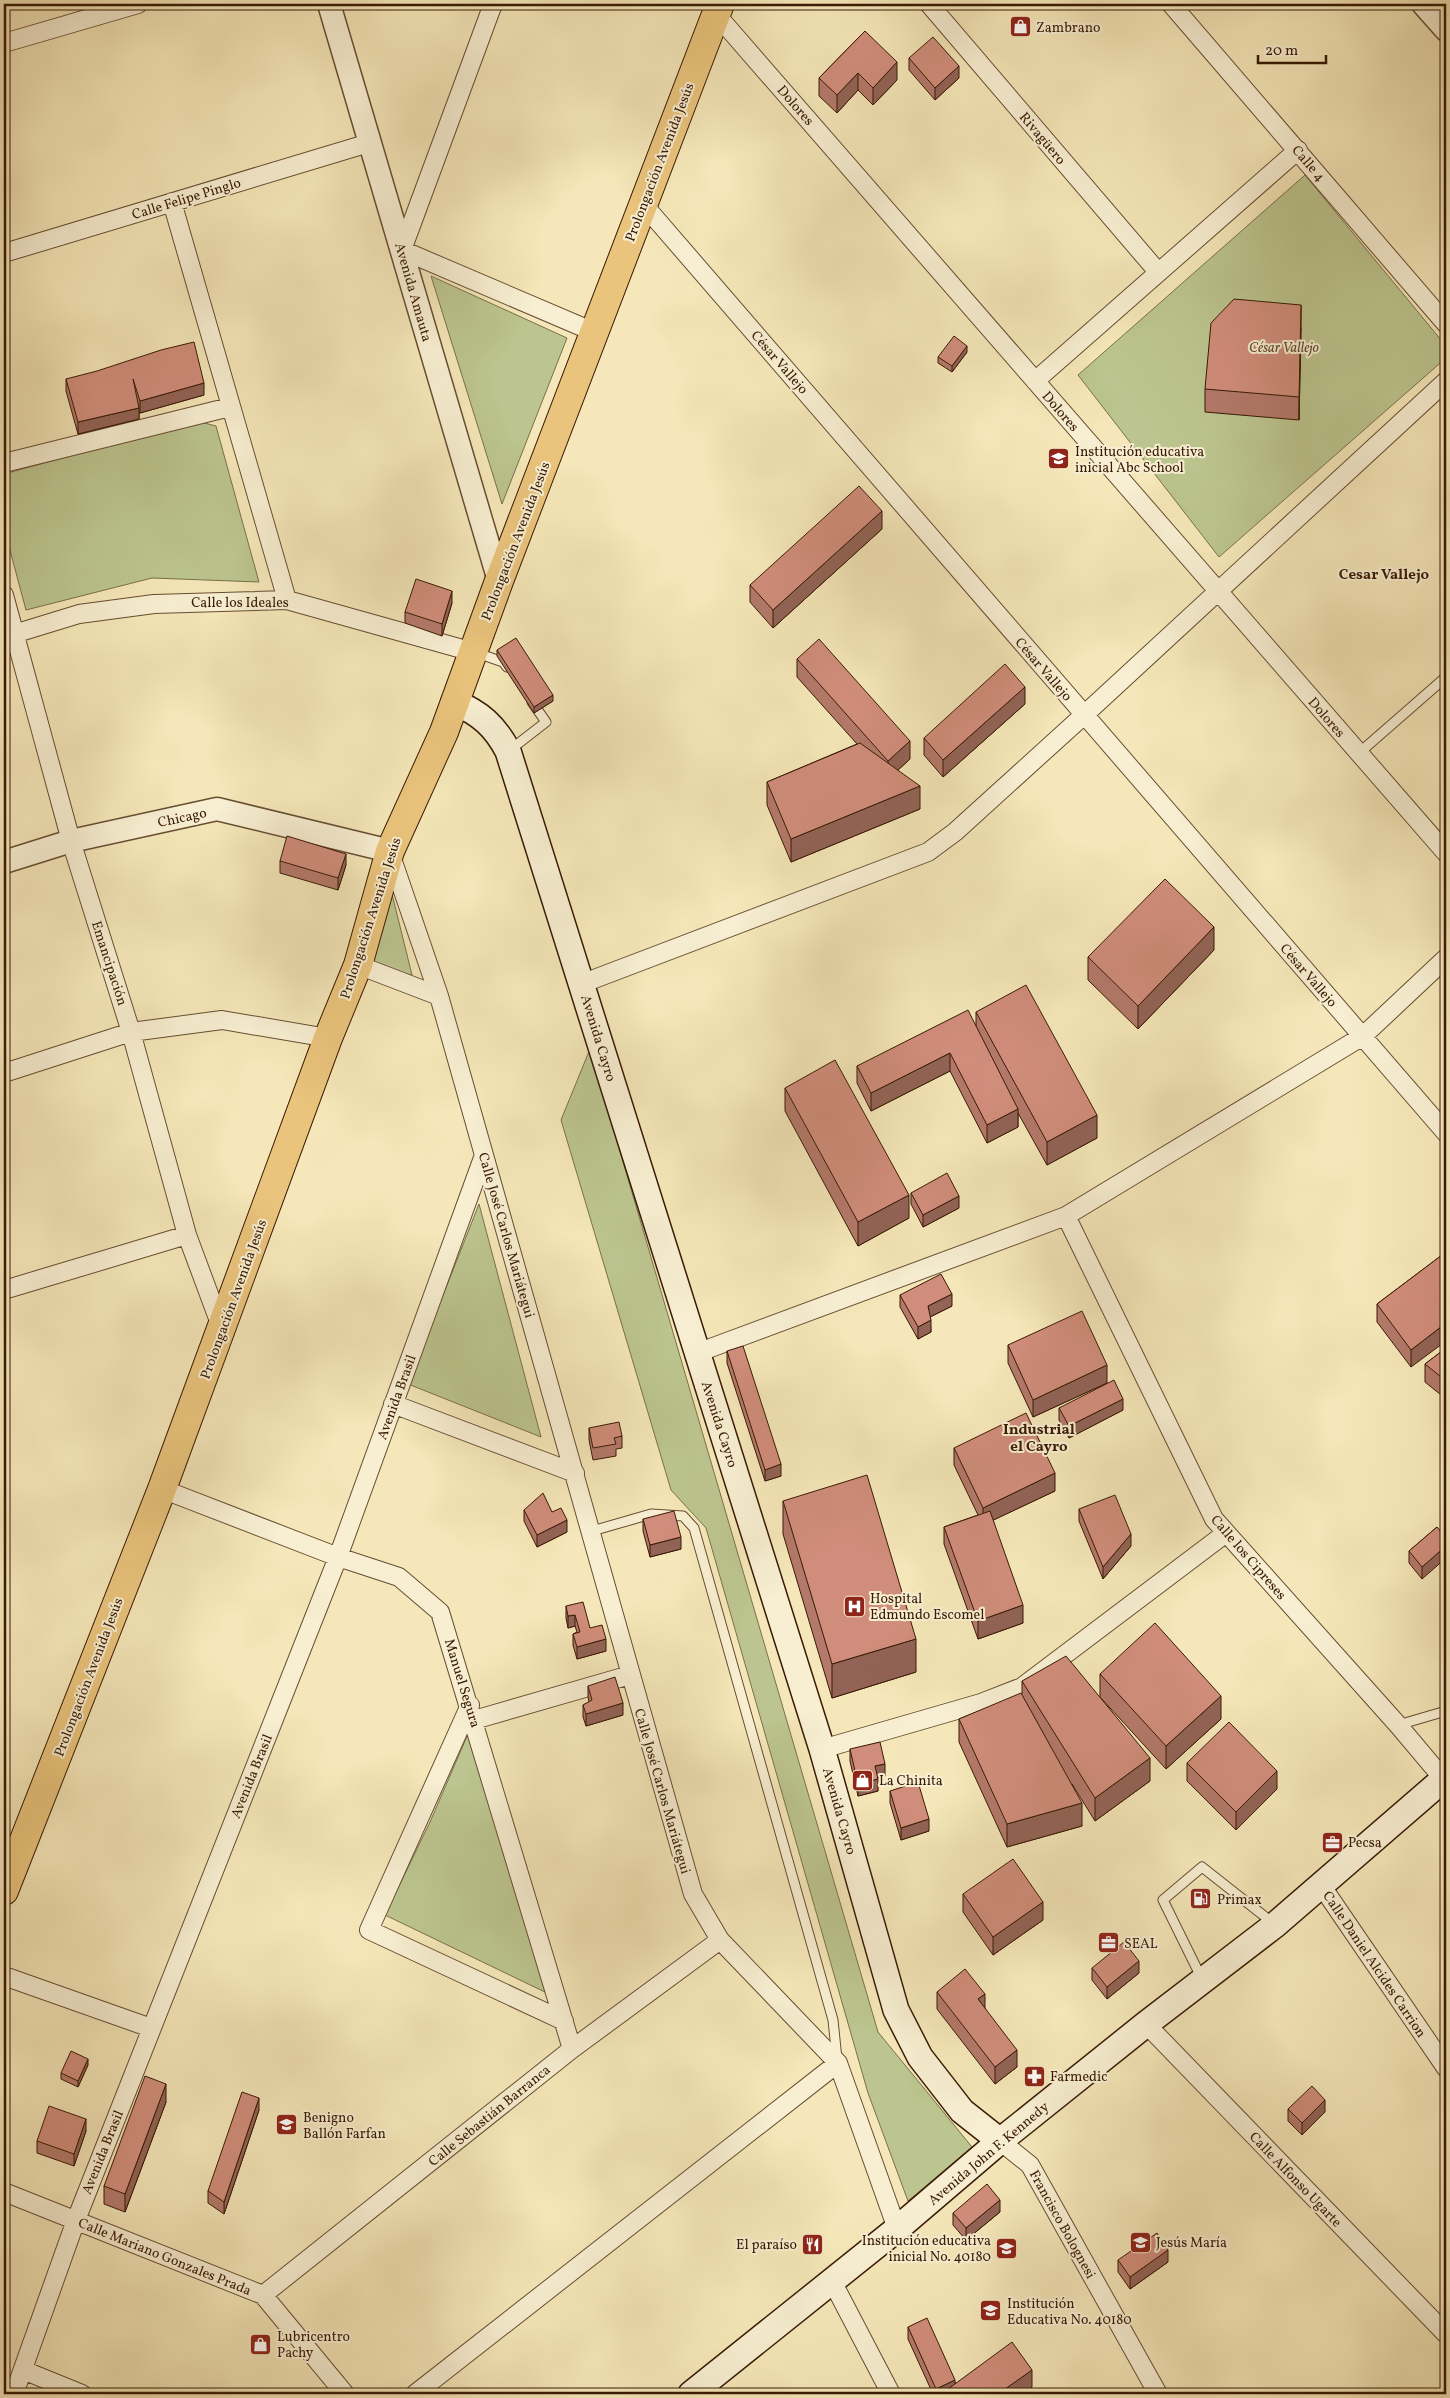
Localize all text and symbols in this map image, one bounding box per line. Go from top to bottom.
shop icon: Zambrano [1008,15,1032,39]
place label: Zambrano [1036,19,1101,38]
scale bar [1258,32,1325,64]
text: 20 m [1265,41,1298,62]
street label: Prolongación Avenida Jesús [621,80,700,245]
street label: Dolores [772,82,818,130]
street label: Rivagüero [1014,109,1069,169]
street label: Calle 4 [1287,142,1329,186]
street label: Calle Felipe Pinglo [130,174,243,225]
street label: Avenida Amauta [389,241,436,344]
street label: César Vallejo [746,327,812,399]
park label: César Vallejo [1249,339,1320,358]
street label: Dolores [1037,388,1083,436]
place label: Institución educativa inicial Abc School [1075,443,1204,478]
school or university icon: Institución educativa inicial Abc School [1047,447,1071,471]
street label: Prolongación Avenida Jesús [477,459,556,624]
district label: Cesar Vallejo [1339,565,1430,586]
street label: Calle los Ideales [191,594,289,613]
street label: César Vallejo [1010,634,1076,706]
street label: Dolores [1303,694,1349,742]
street label: Chicago [156,804,209,833]
street label: Prolongación Avenida Jesús [336,835,407,1002]
street label: Emancipación [86,919,131,1008]
street label: César Vallejo [1275,940,1341,1012]
street label: Avenida Cayro [575,993,620,1084]
street label: Calle José Carlos Mariátegui [473,1150,538,1320]
street label: Prolongación Avenida Jesús [197,1217,272,1382]
street label: Avenida Brasil [373,1352,422,1443]
street label: Avenida Cayro [696,1379,741,1470]
district label: Industrial el Cayro [1003,1420,1075,1458]
street label: Calle los Cipreses [1206,1511,1290,1605]
place label: Hospital Edmundo Escomel [870,1590,984,1625]
hospital icon: Hospital Edmundo Escomel [842,1594,866,1618]
street label: Prolongación Avenida Jesús [50,1595,129,1760]
street label: Manuel Segura [439,1637,484,1730]
street label: Calle José Carlos Mariátegui [629,1706,694,1876]
street label: Avenida Brasil [227,1732,278,1821]
street label: Avenida Cayro [817,1766,860,1857]
shop icon: La Chinita [851,1768,875,1792]
place label: La Chinita [879,1772,943,1791]
office icon: Pecsa [1320,1830,1344,1854]
place label: Pecsa [1348,1834,1382,1853]
fuel station icon: Primax [1189,1887,1213,1911]
street label: Calle Daniel Alcides Carrion [1318,1888,1430,2042]
place label: Primax [1217,1891,1262,1910]
office icon: SEAL [1096,1931,1120,1955]
place label: SEAL [1124,1935,1158,1954]
street label: Calle Sebastián Barranca [425,2061,555,2171]
pharmacy icon: Farmedic [1022,2064,1046,2088]
place label: Farmedic [1050,2068,1107,2087]
street label: Avenida John F. Kennedy [925,2098,1054,2210]
street label: Avenida Brasil [78,2108,129,2197]
place label: Benigno Ballón Farfan [303,2109,386,2144]
school or university icon: Benigno Ballón Farfan [275,2113,299,2137]
street label: Calle Alfonso Ugarte [1244,2128,1346,2232]
street label: Francisco Bolognesi [1024,2167,1099,2283]
street label: Calle Mariano Gonzales Prada [75,2214,254,2301]
school or university icon: Jesús María [1128,2230,1152,2254]
restaurant icon: El paraíso [801,2232,825,2256]
place label: Institución educativa inicial No. 40180 [862,2232,991,2267]
place label: Jesús María [1156,2234,1227,2253]
place label: El paraíso [736,2236,797,2255]
school or university icon: Institución educativa inicial No. 40180 [995,2236,1019,2260]
place label: Institución Educativa No. 40180 [1007,2295,1132,2330]
school or university icon: Institución Educativa No. 40180 [979,2299,1003,2323]
place label: Lubricentro Pachy [277,2328,350,2363]
shop icon: Lubricentro Pachy [249,2332,273,2356]

